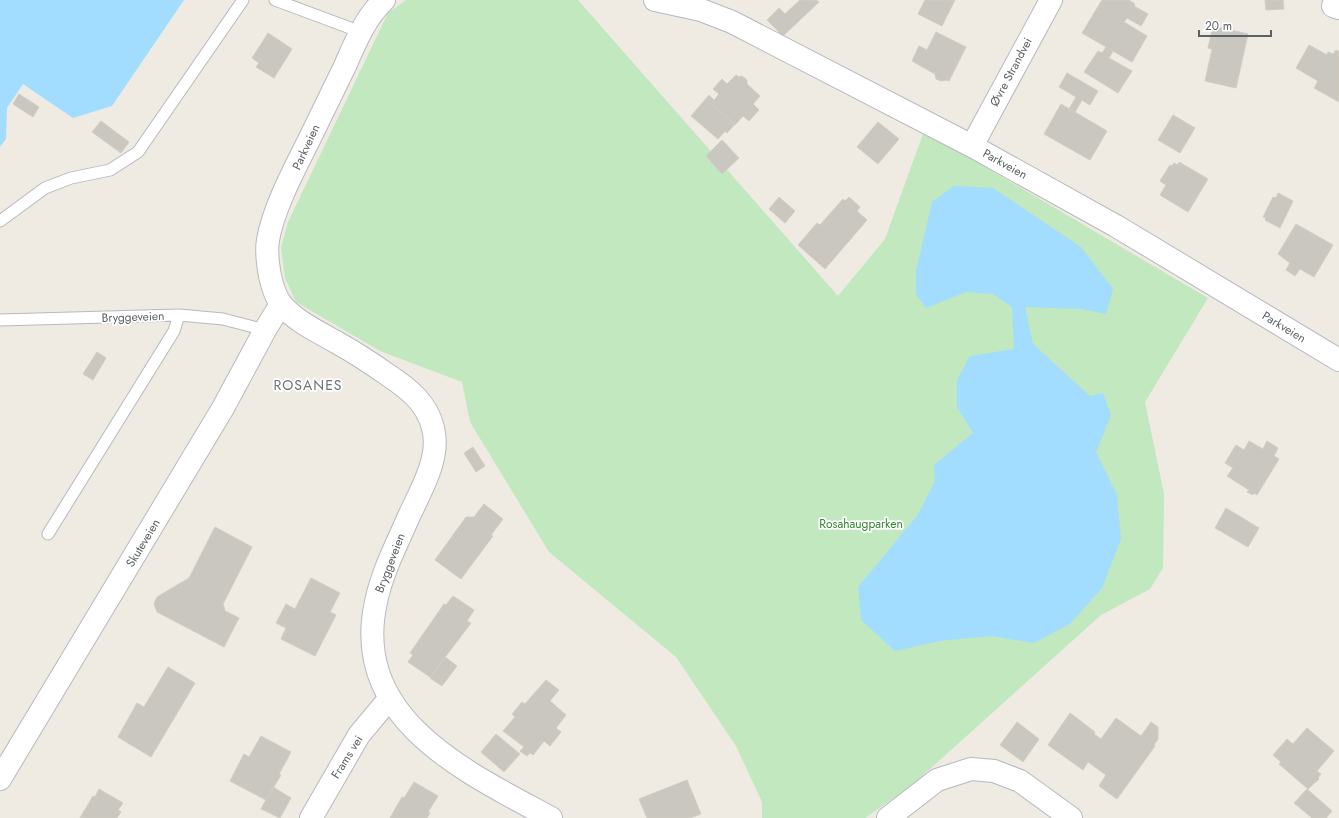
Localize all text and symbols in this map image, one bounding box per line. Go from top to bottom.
scale bar [1199,12,1271,38]
text: 20 m [1205,17,1232,35]
street label: Øvre Strandvei [985,34,1037,110]
street label: Parkveien [288,121,324,173]
street label: Parkveien [979,144,1031,184]
street label: Bryggeveien [101,307,165,327]
street label: Parkveien [1259,307,1309,347]
district label: ROSANES [273,375,343,395]
street label: Skuteveien [121,515,165,571]
park label: Rosahaugparken [819,515,903,533]
street label: Bryggeveien [370,530,410,596]
street label: Frams vei [327,732,367,782]

